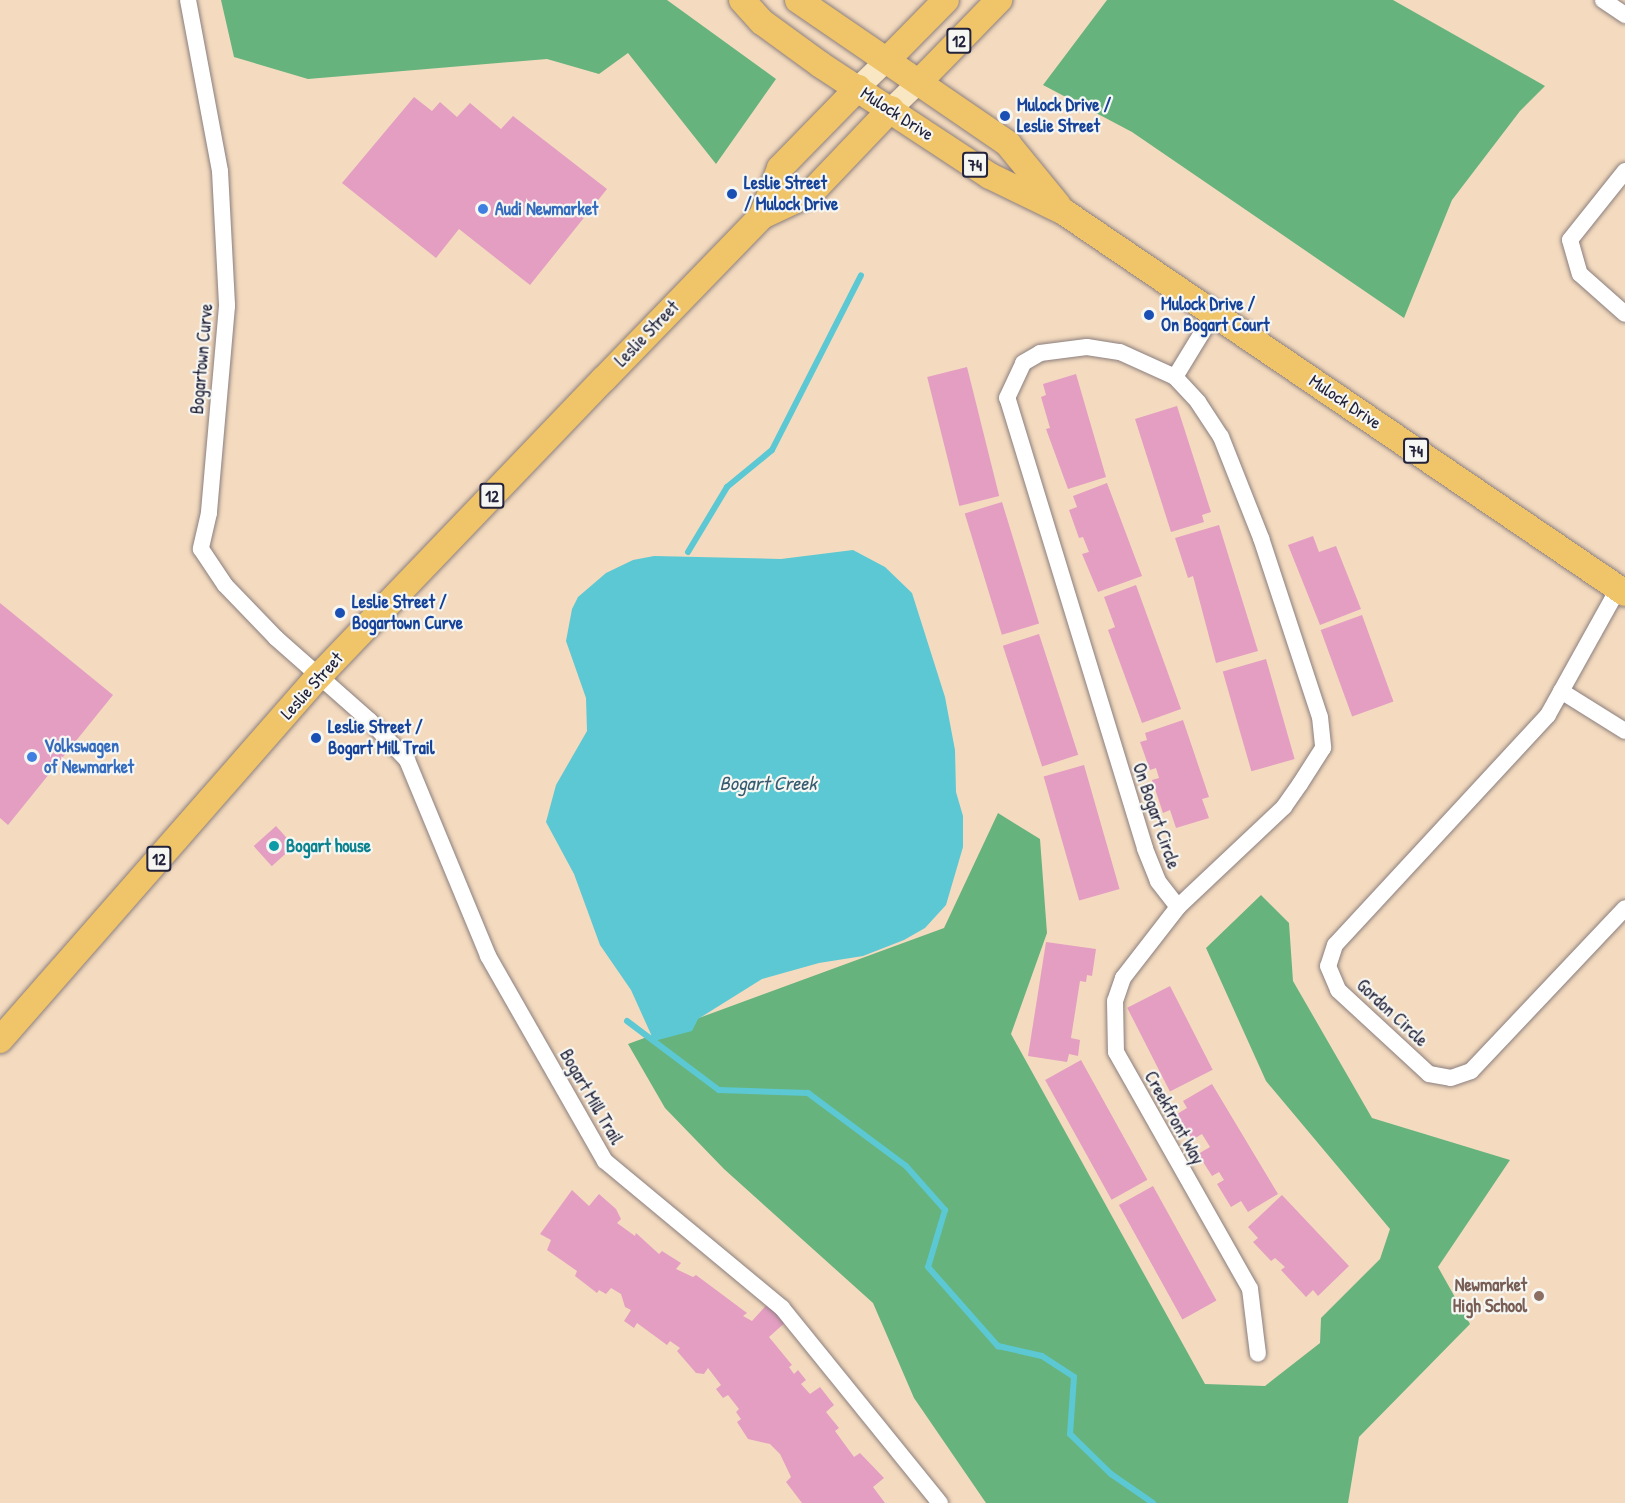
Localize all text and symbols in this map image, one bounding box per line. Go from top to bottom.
road number: 12 [946,28,972,54]
street label: Mulock Drive [857,82,937,146]
place label: Mulock Drive / Leslie Street [1017,95,1111,138]
marker: Mulock Drive / Leslie Street [998,109,1012,123]
road number: 74 [962,152,988,178]
place label: Leslie Street / Mulock Drive [744,173,838,216]
marker: Leslie Street / Mulock Drive [725,187,739,201]
place label: Audi Newmarket [495,198,598,220]
marker: Audi Newmarket [476,202,490,216]
place label: Mulock Drive / On Bogart Court [1161,294,1269,336]
street label: Leslie Street [610,297,684,371]
street label: Bogartown Curve [186,303,218,415]
marker: Mulock Drive / On Bogart Court [1142,308,1156,322]
street label: Mulock Drive [1305,370,1385,434]
road number: 74 [1402,438,1430,464]
road number: 12 [478,483,506,509]
place label: Leslie Street / Bogartown Curve [352,592,463,634]
marker: Leslie Street / Bogartown Curve [333,606,347,620]
street label: Leslie Street [276,648,348,724]
place label: Leslie Street / Bogart Mill Trail [328,717,435,760]
marker: Leslie Street / Bogart Mill Trail [309,731,323,745]
place label: Volkswagen of Newmarket [44,736,134,778]
marker: Volkswagen of Newmarket [25,750,39,764]
street label: On Bogart Circle [1128,760,1184,872]
water label: Bogart Creek [720,770,816,794]
place label: Bogart house [286,835,371,857]
marker: Bogart house [267,839,281,853]
road number: 12 [146,846,172,872]
street label: Gordon Circle [1352,975,1432,1051]
street label: Bogart Mill Trail [555,1045,627,1149]
street label: Creekfront Way [1139,1068,1209,1168]
place label: Newmarket High School [1453,1275,1527,1318]
marker: Newmarket High School [1532,1289,1546,1303]

